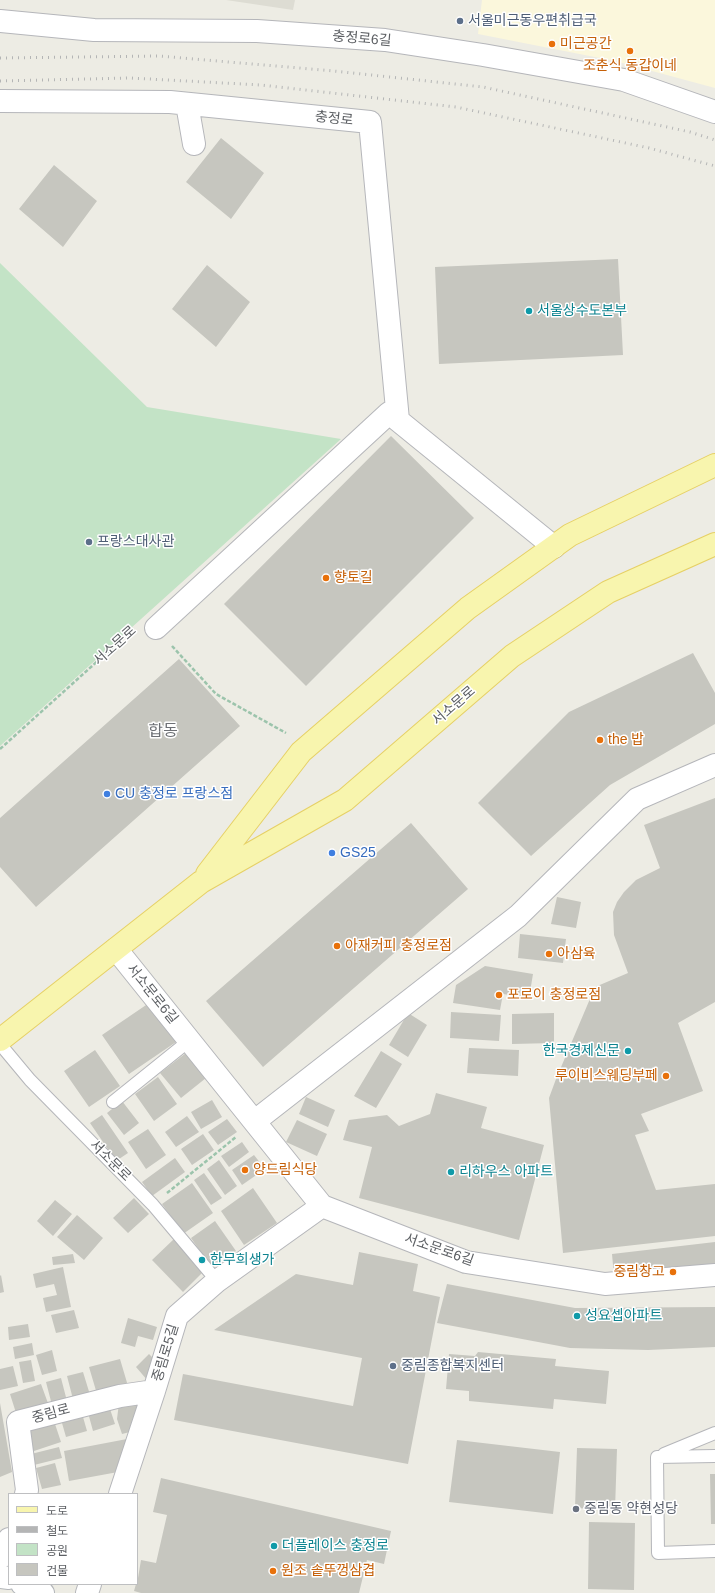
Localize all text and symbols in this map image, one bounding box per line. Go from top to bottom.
place label: 서울미근동우편취급국 [468,13,597,29]
marker: 서울미근동우편취급국 [455,16,465,26]
street label: 충정로6길 [332,28,392,50]
place label: 미근공간 [560,36,612,52]
marker: 미근공간 [547,39,557,49]
marker: 조춘식 동갑이네 [625,46,635,56]
place label: 조춘식 동갑이네 [583,58,677,74]
street label: 충정로 [314,109,354,129]
place label: 서울상수도본부 [537,303,627,319]
marker: 서울상수도본부 [524,306,534,316]
place label: 프랑스대사관 [97,534,174,550]
marker: 프랑스대사관 [84,537,94,547]
place label: 향토길 [334,570,373,586]
marker: 향토길 [321,573,331,583]
street label: 서소문로 [90,623,140,669]
street label: 서소문로 [429,683,479,729]
district label: 합동 [148,722,178,742]
place label: the 밥 [608,732,644,748]
marker: the 밥 [595,735,605,745]
place label: CU 충정로 프랑스점 [115,786,233,802]
marker: CU 충정로 프랑스점 [102,789,112,799]
place label: GS25 [340,845,376,861]
marker: GS25 [327,848,337,858]
place label: 아재커피 충정로점 [345,938,452,954]
marker: 아재커피 충정로점 [332,941,342,951]
place label: 아삼육 [557,946,596,962]
marker: 아삼육 [544,949,554,959]
street label: 서소문로6길 [123,961,181,1027]
place label: 포로이 충정로점 [507,987,601,1003]
marker: 포로이 충정로점 [494,990,504,1000]
place label: 한국경제신문 [543,1043,620,1059]
marker: 한국경제신문 [623,1046,633,1056]
place label: 루이비스웨딩부페 [555,1068,658,1084]
marker: 루이비스웨딩부페 [661,1071,671,1081]
street label: 서소문로 [86,1137,134,1185]
place label: 양드림식당 [253,1162,317,1178]
place label: 리하우스 아파트 [459,1164,553,1180]
marker: 양드림식당 [240,1165,250,1175]
marker: 리하우스 아파트 [446,1167,456,1177]
street label: 서소문로6길 [402,1230,476,1270]
place label: 한무희생가 [210,1252,274,1268]
marker: 한무희생가 [197,1255,207,1265]
place label: 중림창고 [613,1264,665,1280]
marker: 중림창고 [668,1267,678,1277]
place label: 성요셉아파트 [585,1308,662,1324]
marker: 성요셉아파트 [572,1311,582,1321]
street label: 중림로5길 [149,1322,183,1384]
place label: 중림종합복지센터 [401,1358,504,1374]
marker: 중림종합복지센터 [388,1361,398,1371]
street label: 중림로 [30,1401,72,1427]
legend [8,1493,138,1585]
place label: 중림동 약현성당 [584,1501,678,1517]
text: 도로 [46,1504,68,1518]
marker: 중림동 약현성당 [571,1504,581,1514]
text: 철도 [46,1524,68,1538]
place label: 더플레이스 충정로 [282,1538,389,1554]
marker: 더플레이스 충정로 [269,1541,279,1551]
text: 공원 [46,1544,68,1558]
place label: 원조 솥뚜껑삼겹 [281,1563,375,1579]
text: 건물 [46,1564,68,1578]
marker: 원조 솥뚜껑삼겹 [268,1566,278,1576]

